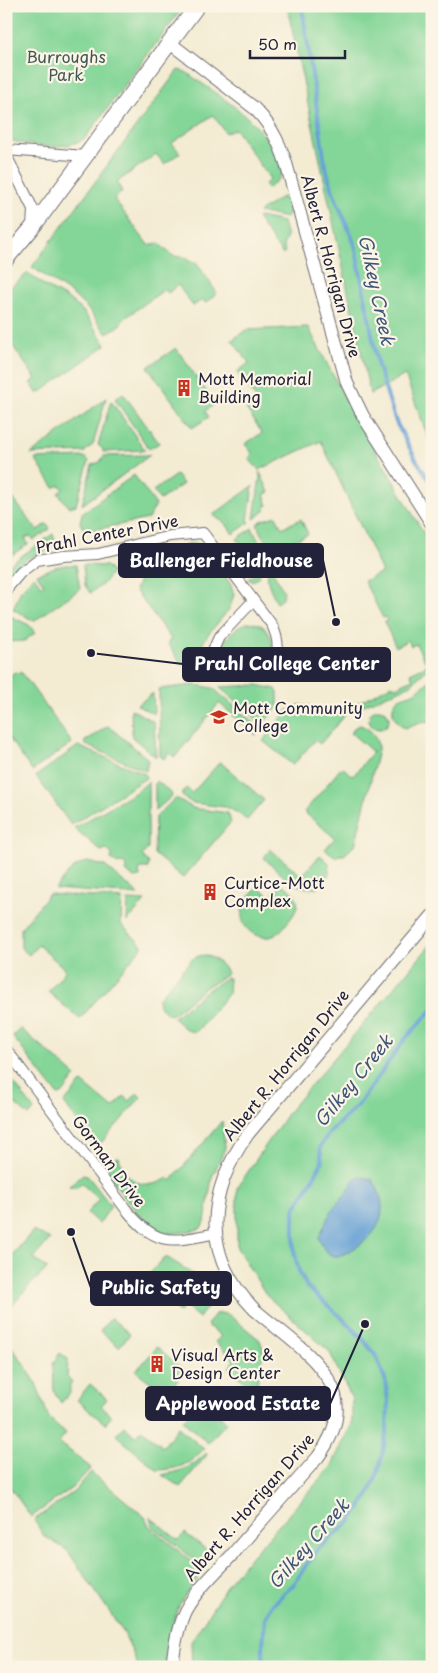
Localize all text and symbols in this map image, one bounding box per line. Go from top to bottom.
scale bar [250,28,346,60]
text: 50 m [258,32,297,55]
park label: Burroughs Park [26,44,106,86]
street label: Albert R. Horrigan Drive [296,171,368,360]
water label: Gilkey Creek [353,232,403,348]
place label: Mott Memorial Building [198,366,312,408]
building icon: Mott Memorial Building [174,378,194,398]
street label: Prahl Center Drive [34,507,180,559]
callout: Ballenger Fieldhouse [119,544,323,577]
text: Ballenger Fieldhouse [129,546,313,573]
callout: Prahl College Center [183,648,390,681]
text: Prahl College Center [194,649,380,676]
place label: Mott Community College [233,695,363,737]
school or university icon: Mott Community College [209,707,229,727]
place label: Curtice-Mott Complex [224,870,325,912]
building icon: Curtice-Mott Complex [200,882,220,902]
street label: Albert R. Horrigan Drive [217,983,354,1145]
water label: Gilkey Creek [307,1027,399,1132]
street label: Gorman Drive [67,1109,152,1212]
callout: Public Safety [91,1272,231,1305]
text: Public Safety [101,1273,221,1300]
place label: Visual Arts & Design Center [171,1342,281,1384]
building icon: Visual Arts & Design Center [147,1354,167,1374]
callout: Applewood Estate [146,1387,330,1420]
text: Applewood Estate [156,1389,321,1416]
street label: Albert R. Horrigan Drive [177,1427,319,1585]
water label: Gilkey Creek [261,1491,356,1594]

